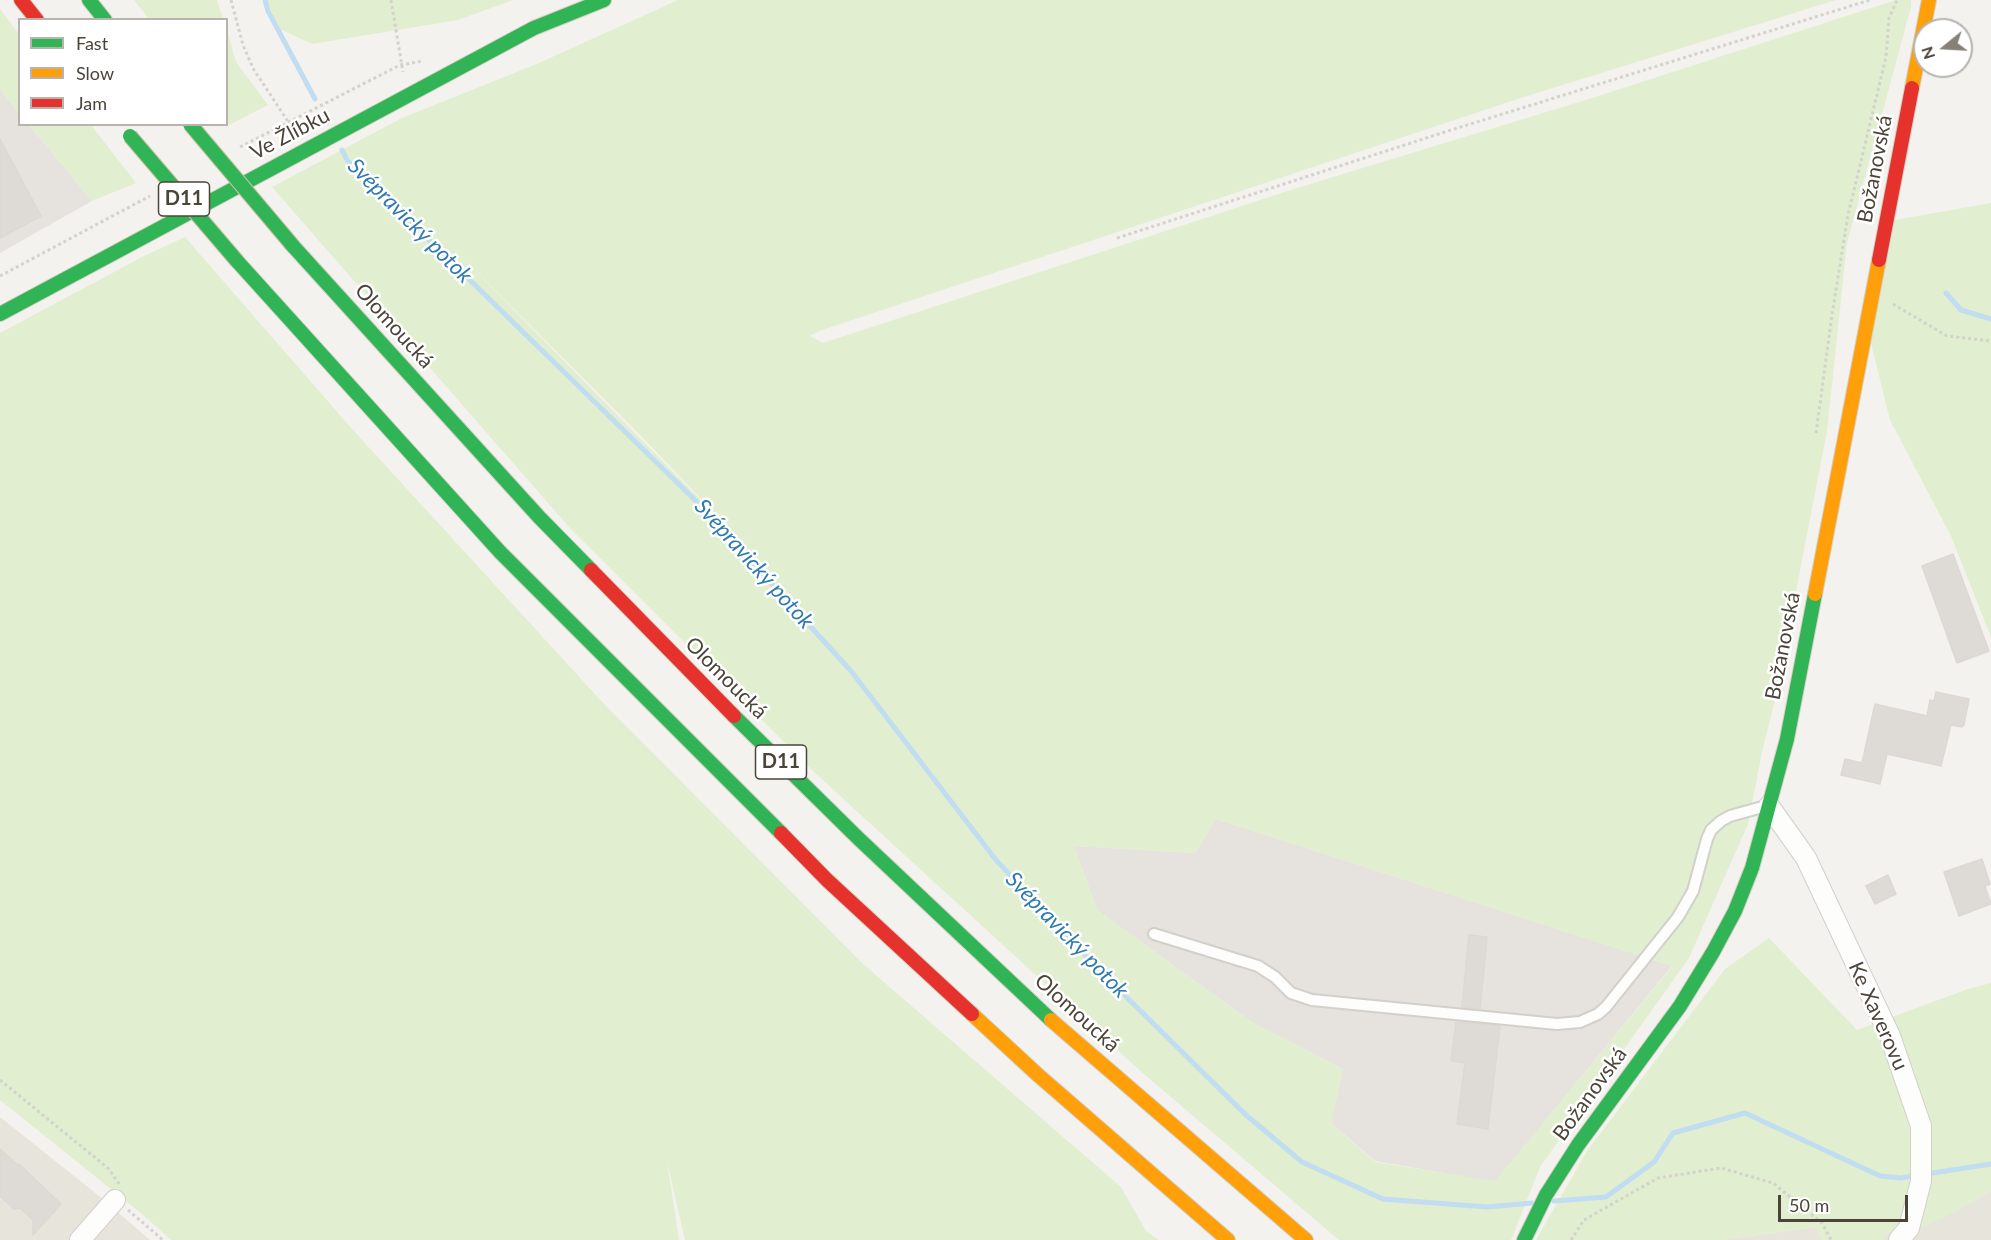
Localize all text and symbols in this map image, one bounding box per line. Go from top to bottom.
legend [18,18,228,126]
north arrow [1913,18,1973,78]
text: Fast [76,32,108,54]
text: N [1916,44,1938,62]
text: Slow [76,62,114,84]
text: Jam [76,92,107,114]
street label: Ve Žlíbku [246,103,334,165]
street label: Božanovská [1852,113,1898,225]
water label: Svépravický potok [342,153,478,289]
road number: D11 [158,182,210,216]
street label: Olomoucká [349,278,439,374]
water label: Svépravický potok [689,494,819,634]
street label: Božanovská [1760,590,1806,702]
street label: Olomoucká [680,632,772,724]
road number: D11 [756,745,806,779]
water label: Svépravický potok [1000,866,1134,1004]
street label: Ke Xaverovu [1843,958,1913,1074]
street label: Olomoucká [1029,968,1125,1058]
street label: Božanovská [1548,1042,1632,1146]
scale bar [1781,1183,1912,1221]
text: 50 m [1789,1194,1829,1216]

